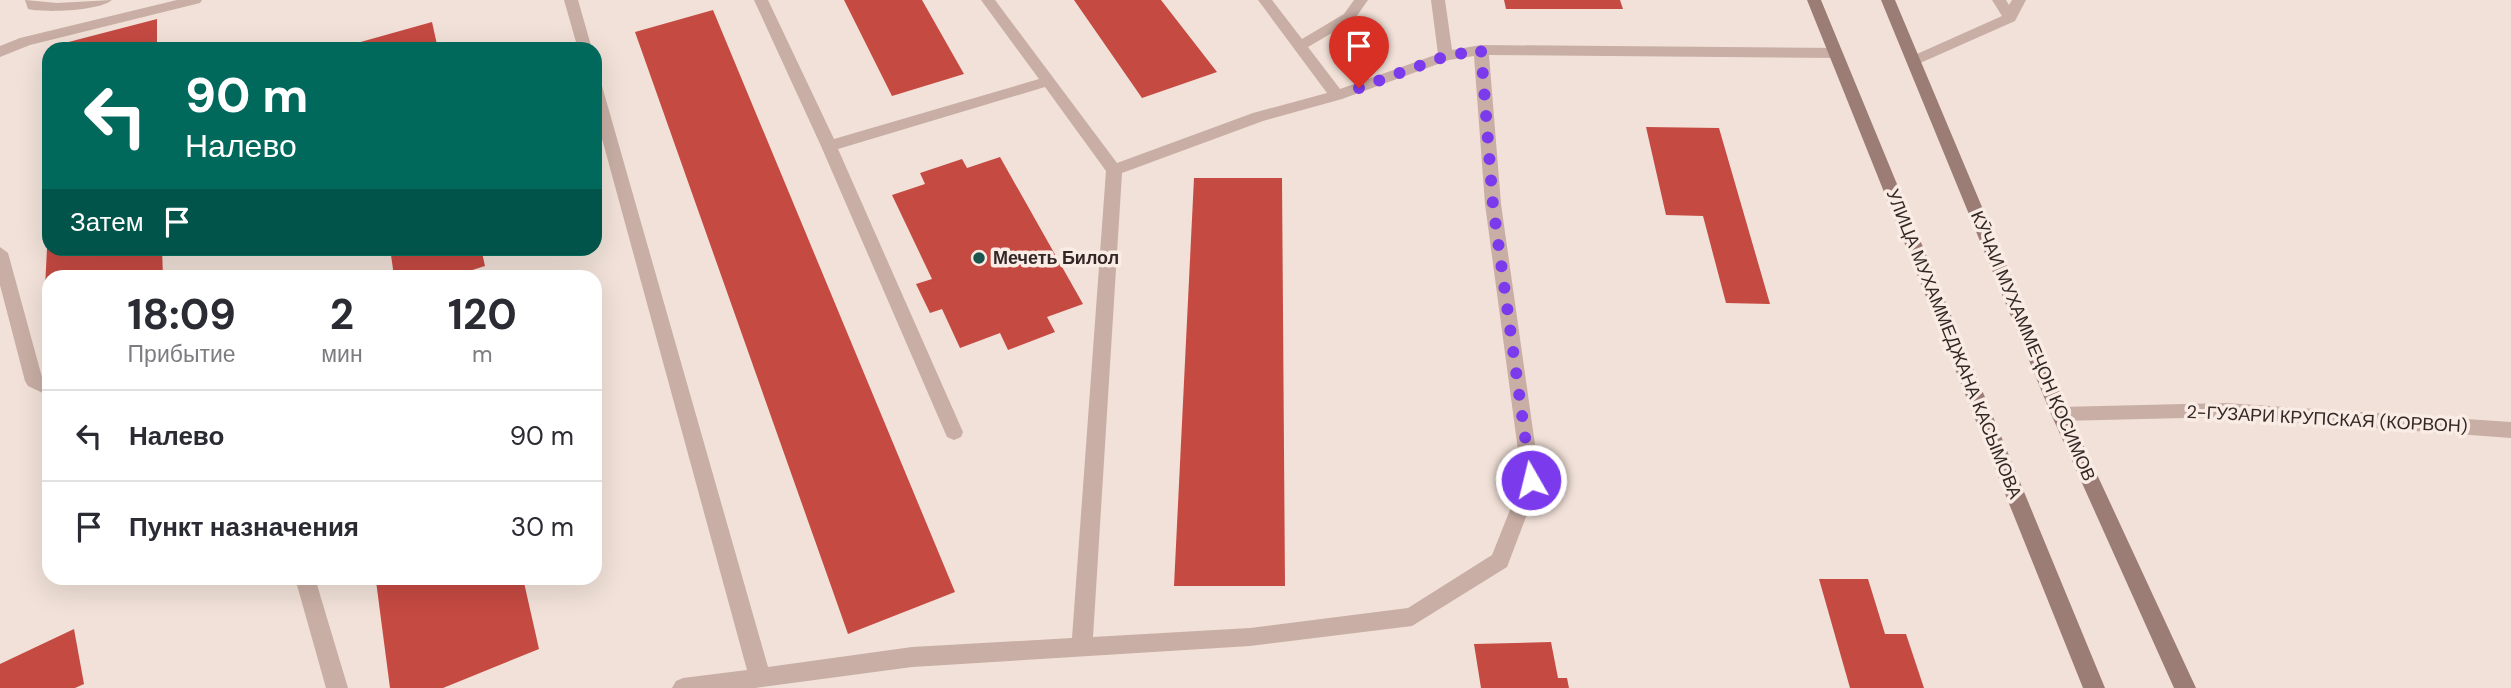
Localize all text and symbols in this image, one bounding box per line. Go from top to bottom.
pin [1329,16,1389,88]
icon: arrive [1340,27,1378,65]
text: 90 m [185,63,308,127]
icon: left [70,70,161,161]
text: Налево [185,125,297,167]
street label: УЛИЦА МУХАММЕДЖАНА КАСЫМОВА [1881,186,2027,502]
icon: arrive [158,203,196,241]
text: Затем [70,205,144,239]
street label: КӮЧАИ МУХАММЕҶОН ҚОСИМОВ [1965,207,2101,485]
place label: Мечеть Билол [993,246,1119,270]
marker: Мечеть Билол [971,250,987,266]
text: 18:09 [127,287,236,342]
text: 2 [330,287,354,342]
text: 120 [448,287,517,342]
text: Прибытие [128,339,236,369]
text: мин [321,339,363,369]
text: m [472,339,493,369]
street label: 2-ГУЗАРИ КРУПСКАЯ (КОРВОН) [2186,400,2468,438]
icon: left [70,417,108,455]
text: Налево [129,419,224,453]
text: 90 m [510,419,574,453]
position arrow [1494,443,1568,517]
icon: arrive [70,508,108,546]
text: Пункт назначения [129,510,359,544]
text: 30 m [511,510,574,544]

